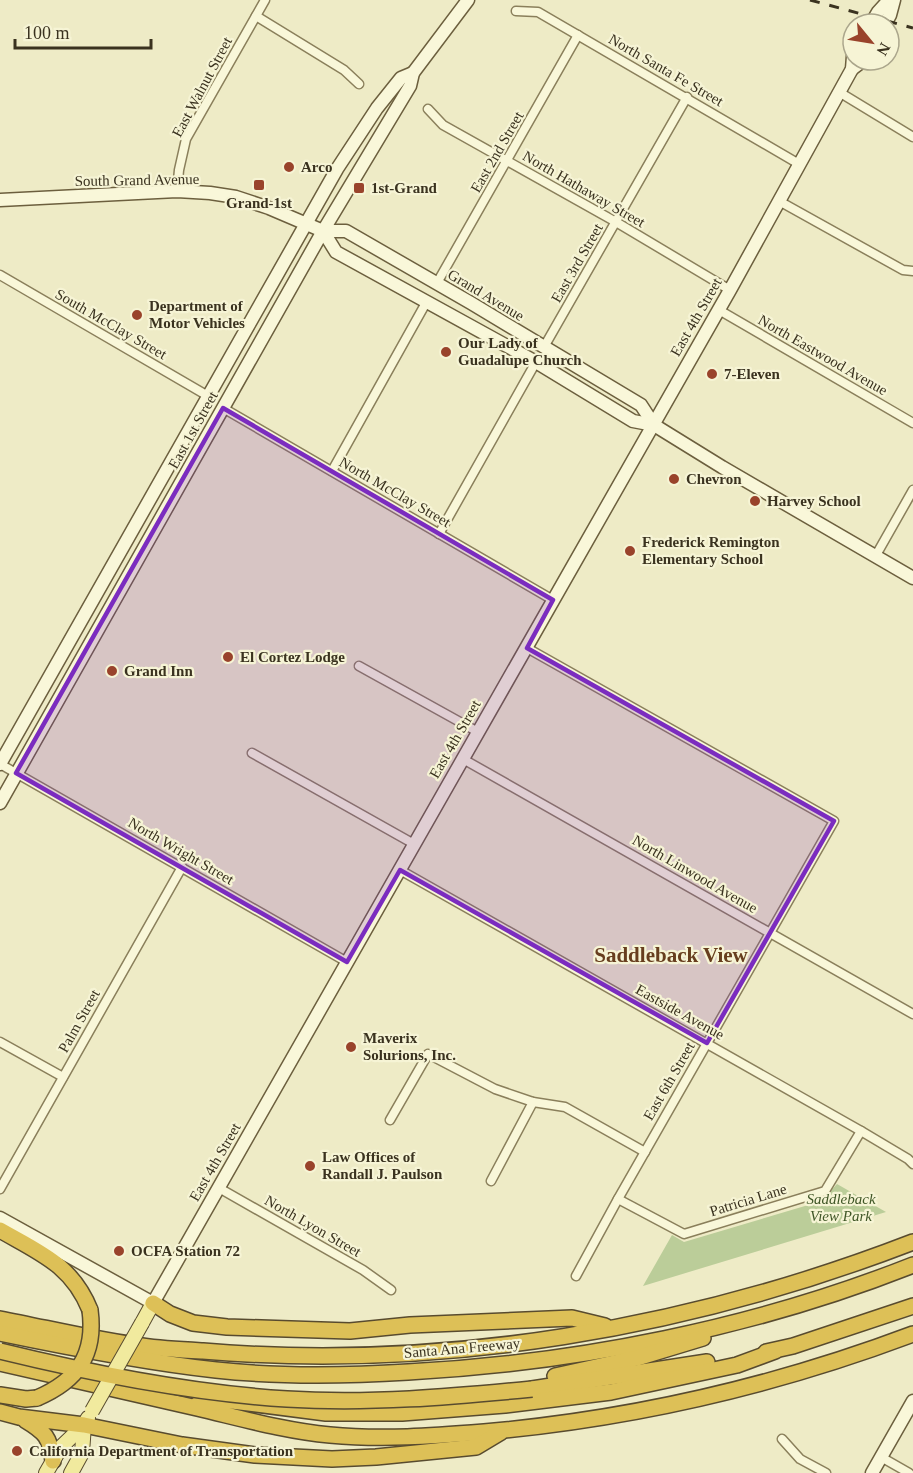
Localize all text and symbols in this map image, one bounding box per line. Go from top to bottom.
scale bar [15,12,152,50]
north arrow [841,12,901,72]
text: 100 m [24,23,70,43]
street label: North Santa Fe Street [606,31,727,110]
street label: East Walnut Street [169,34,236,140]
text: N [873,40,894,59]
street label: East 2nd Street [467,108,527,195]
street label: North Hathaway Street [520,147,649,231]
place label: Arco [301,159,332,175]
marker: Arco [282,160,296,174]
street label: South Grand Avenue [75,171,200,189]
marker: Grand-1st [252,178,266,192]
place label: 1st-Grand [371,180,437,196]
marker: 1st-Grand [352,181,366,195]
place label: Grand-1st [226,195,292,211]
street label: East 3rd Street [548,220,606,305]
street label: Grand Avenue [445,266,527,324]
street label: East 4th Street [667,274,725,359]
street label: South McClay Street [53,286,170,363]
place label: Department of Motor Vehicles [149,298,245,331]
marker: Department of Motor Vehicles [130,308,144,322]
street label: North Eastwood Avenue [756,311,891,399]
place label: Our Lady of Guadalupe Church [458,335,582,368]
marker: Our Lady of Guadalupe Church [439,345,453,359]
place label: 7-Eleven [724,366,780,382]
marker: 7-Eleven [705,367,719,381]
street label: East 1st Street [165,388,221,471]
street label: North McClay Street [337,454,454,531]
place label: Chevron [686,471,742,487]
marker: Chevron [667,472,681,486]
place label: Harvey School [767,493,861,509]
marker: Harvey School [748,494,762,508]
place label: Frederick Remington Elementary School [642,534,780,567]
marker: Frederick Remington Elementary School [623,544,637,558]
place label: El Cortez Lodge [240,649,345,665]
marker: El Cortez Lodge [221,650,235,664]
place label: Grand Inn [124,663,193,679]
marker: Grand Inn [105,664,119,678]
street label: East 4th Street [426,696,484,781]
street label: North Wright Street [125,814,237,888]
street label: North Linwood Avenue [630,832,761,916]
district label: Saddleback View [594,943,749,967]
street label: Eastside Avenue [633,981,727,1043]
street label: Palm Street [55,986,103,1055]
place label: Maverix Solurions, Inc. [363,1030,456,1063]
street label: East 6th Street [640,1038,698,1123]
marker: Maverix Solurions, Inc. [344,1040,358,1054]
street label: East 4th Street [186,1119,244,1204]
place label: Law Offices of Randall J. Paulson [322,1149,443,1182]
marker: Law Offices of Randall J. Paulson [303,1159,317,1173]
street label: Patricia Lane [708,1181,789,1219]
park label: Saddleback View Park [806,1191,876,1224]
street label: North Lyon Street [262,1192,365,1260]
place label: OCFA Station 72 [131,1243,240,1259]
marker: OCFA Station 72 [112,1244,126,1258]
street label: Santa Ana Freeway [403,1335,521,1361]
place label: California Department of Transportation [29,1443,294,1459]
marker: California Department of Transportation [10,1444,24,1458]

